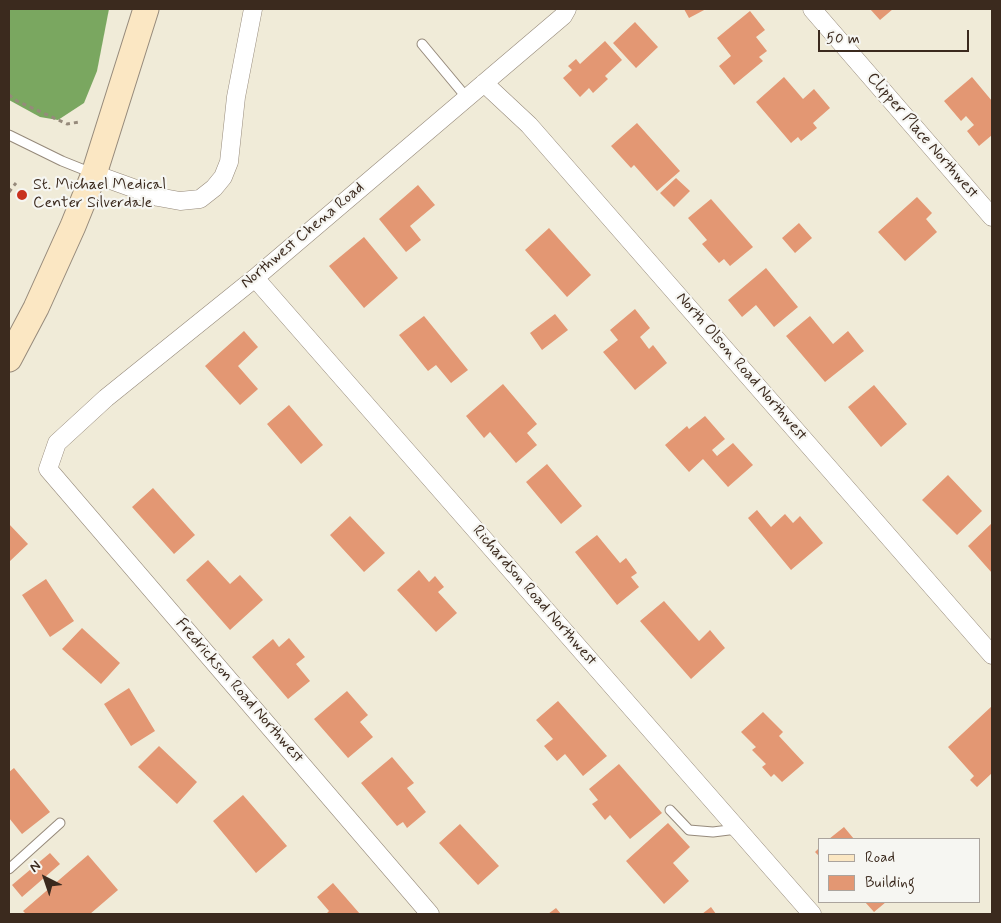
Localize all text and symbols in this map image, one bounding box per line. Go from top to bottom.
scale bar [821,20,972,52]
text: 50 m [826,29,860,49]
street label: Clipper Place Northwest [862,69,982,203]
place label: St. Michael Medical Center Silverdale [33,176,166,214]
street label: Northwest Chena Road [237,179,369,293]
marker: St. Michael Medical Center Silverdale [15,188,29,202]
street label: North Olson Road Northwest [671,289,811,445]
street label: Richardson Road Northwest [468,522,600,670]
street label: Fredrickson Road Northwest [171,615,307,767]
legend [818,838,981,903]
text: Road [865,848,895,868]
north arrow [20,853,70,903]
text: N [26,857,45,877]
text: Building [865,873,915,893]

